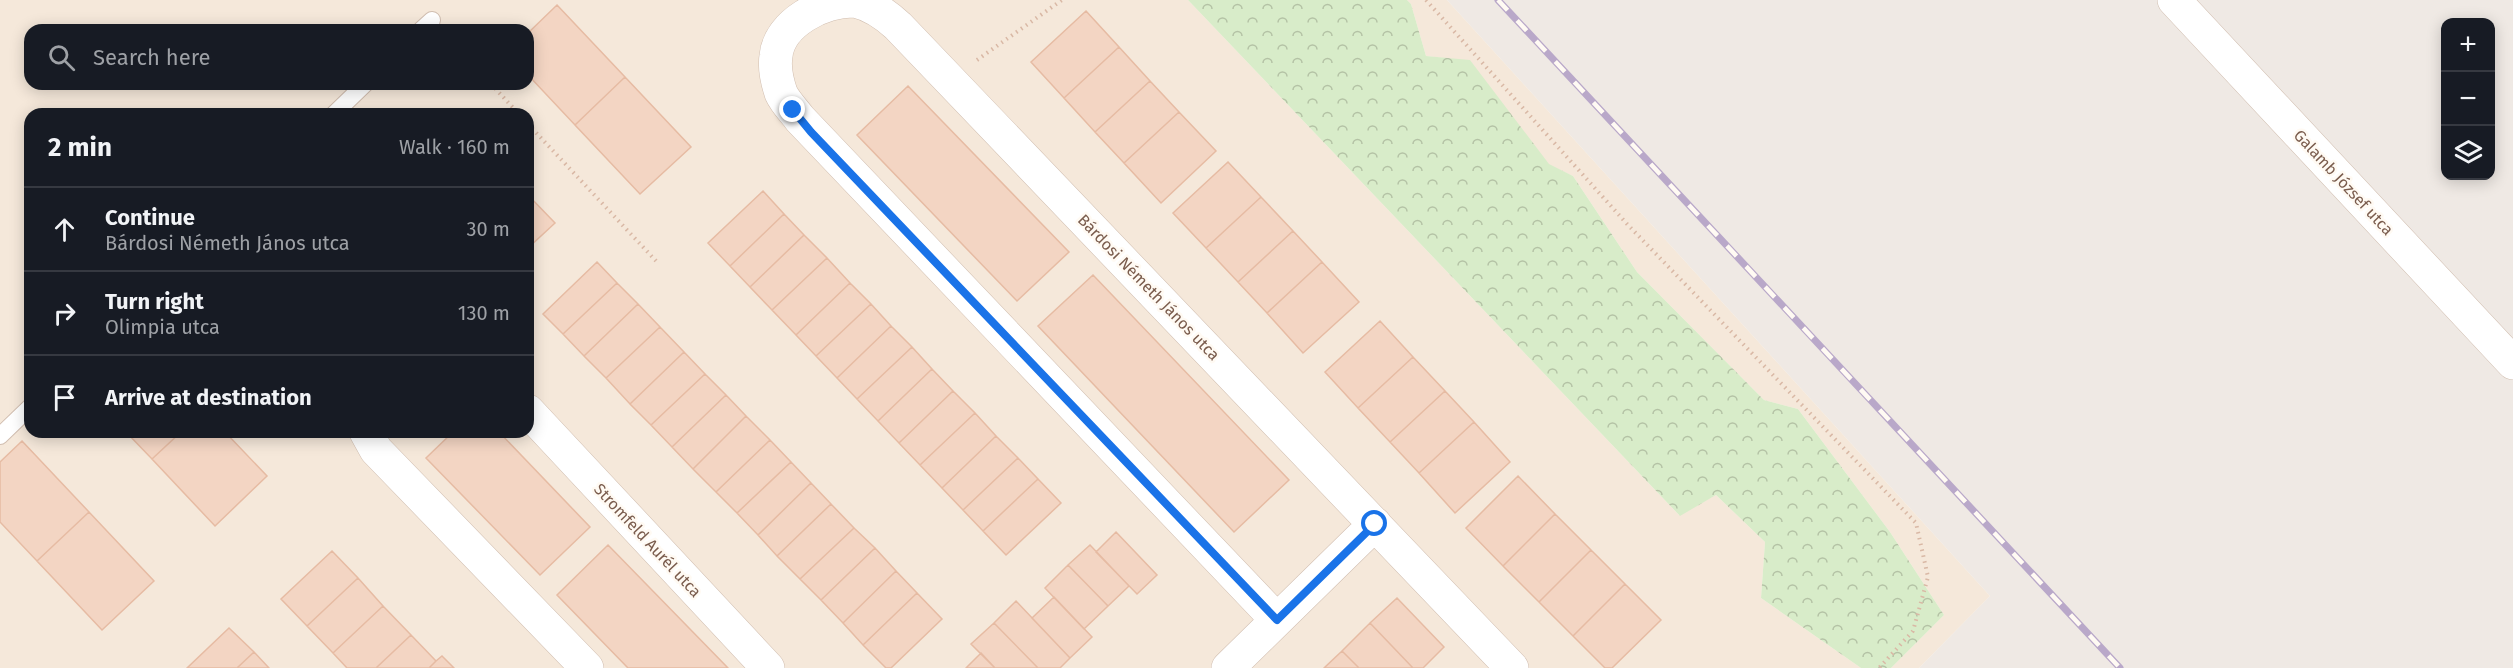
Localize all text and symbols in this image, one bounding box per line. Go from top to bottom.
map controls [2441,18,2495,180]
button: + [2441,18,2495,72]
search box [24,24,534,90]
icon: search [45,41,78,74]
text: Search here [93,44,211,71]
button: − [2441,72,2495,126]
route end [779,96,805,122]
street label: Galamb József utca [2290,126,2397,239]
button: layers [2441,126,2495,180]
text: 2 min [48,132,112,163]
text: Walk · 160 m [399,135,510,159]
text: Continue [105,204,195,231]
street label: Bárdosi Németh János utca [1074,210,1223,364]
icon: ahead [48,213,81,246]
text: 30 m [466,217,510,241]
text: Bárdosi Németh János utca [105,231,350,255]
text: Turn right [105,288,204,315]
icon: right [48,297,81,330]
text: 130 m [458,301,510,325]
text: Olimpia utca [105,315,220,339]
icon: arrive [48,381,81,414]
text: Arrive at destination [105,384,312,411]
street label: Stromfeld Aurél utca [590,480,705,601]
route start [1361,510,1387,536]

